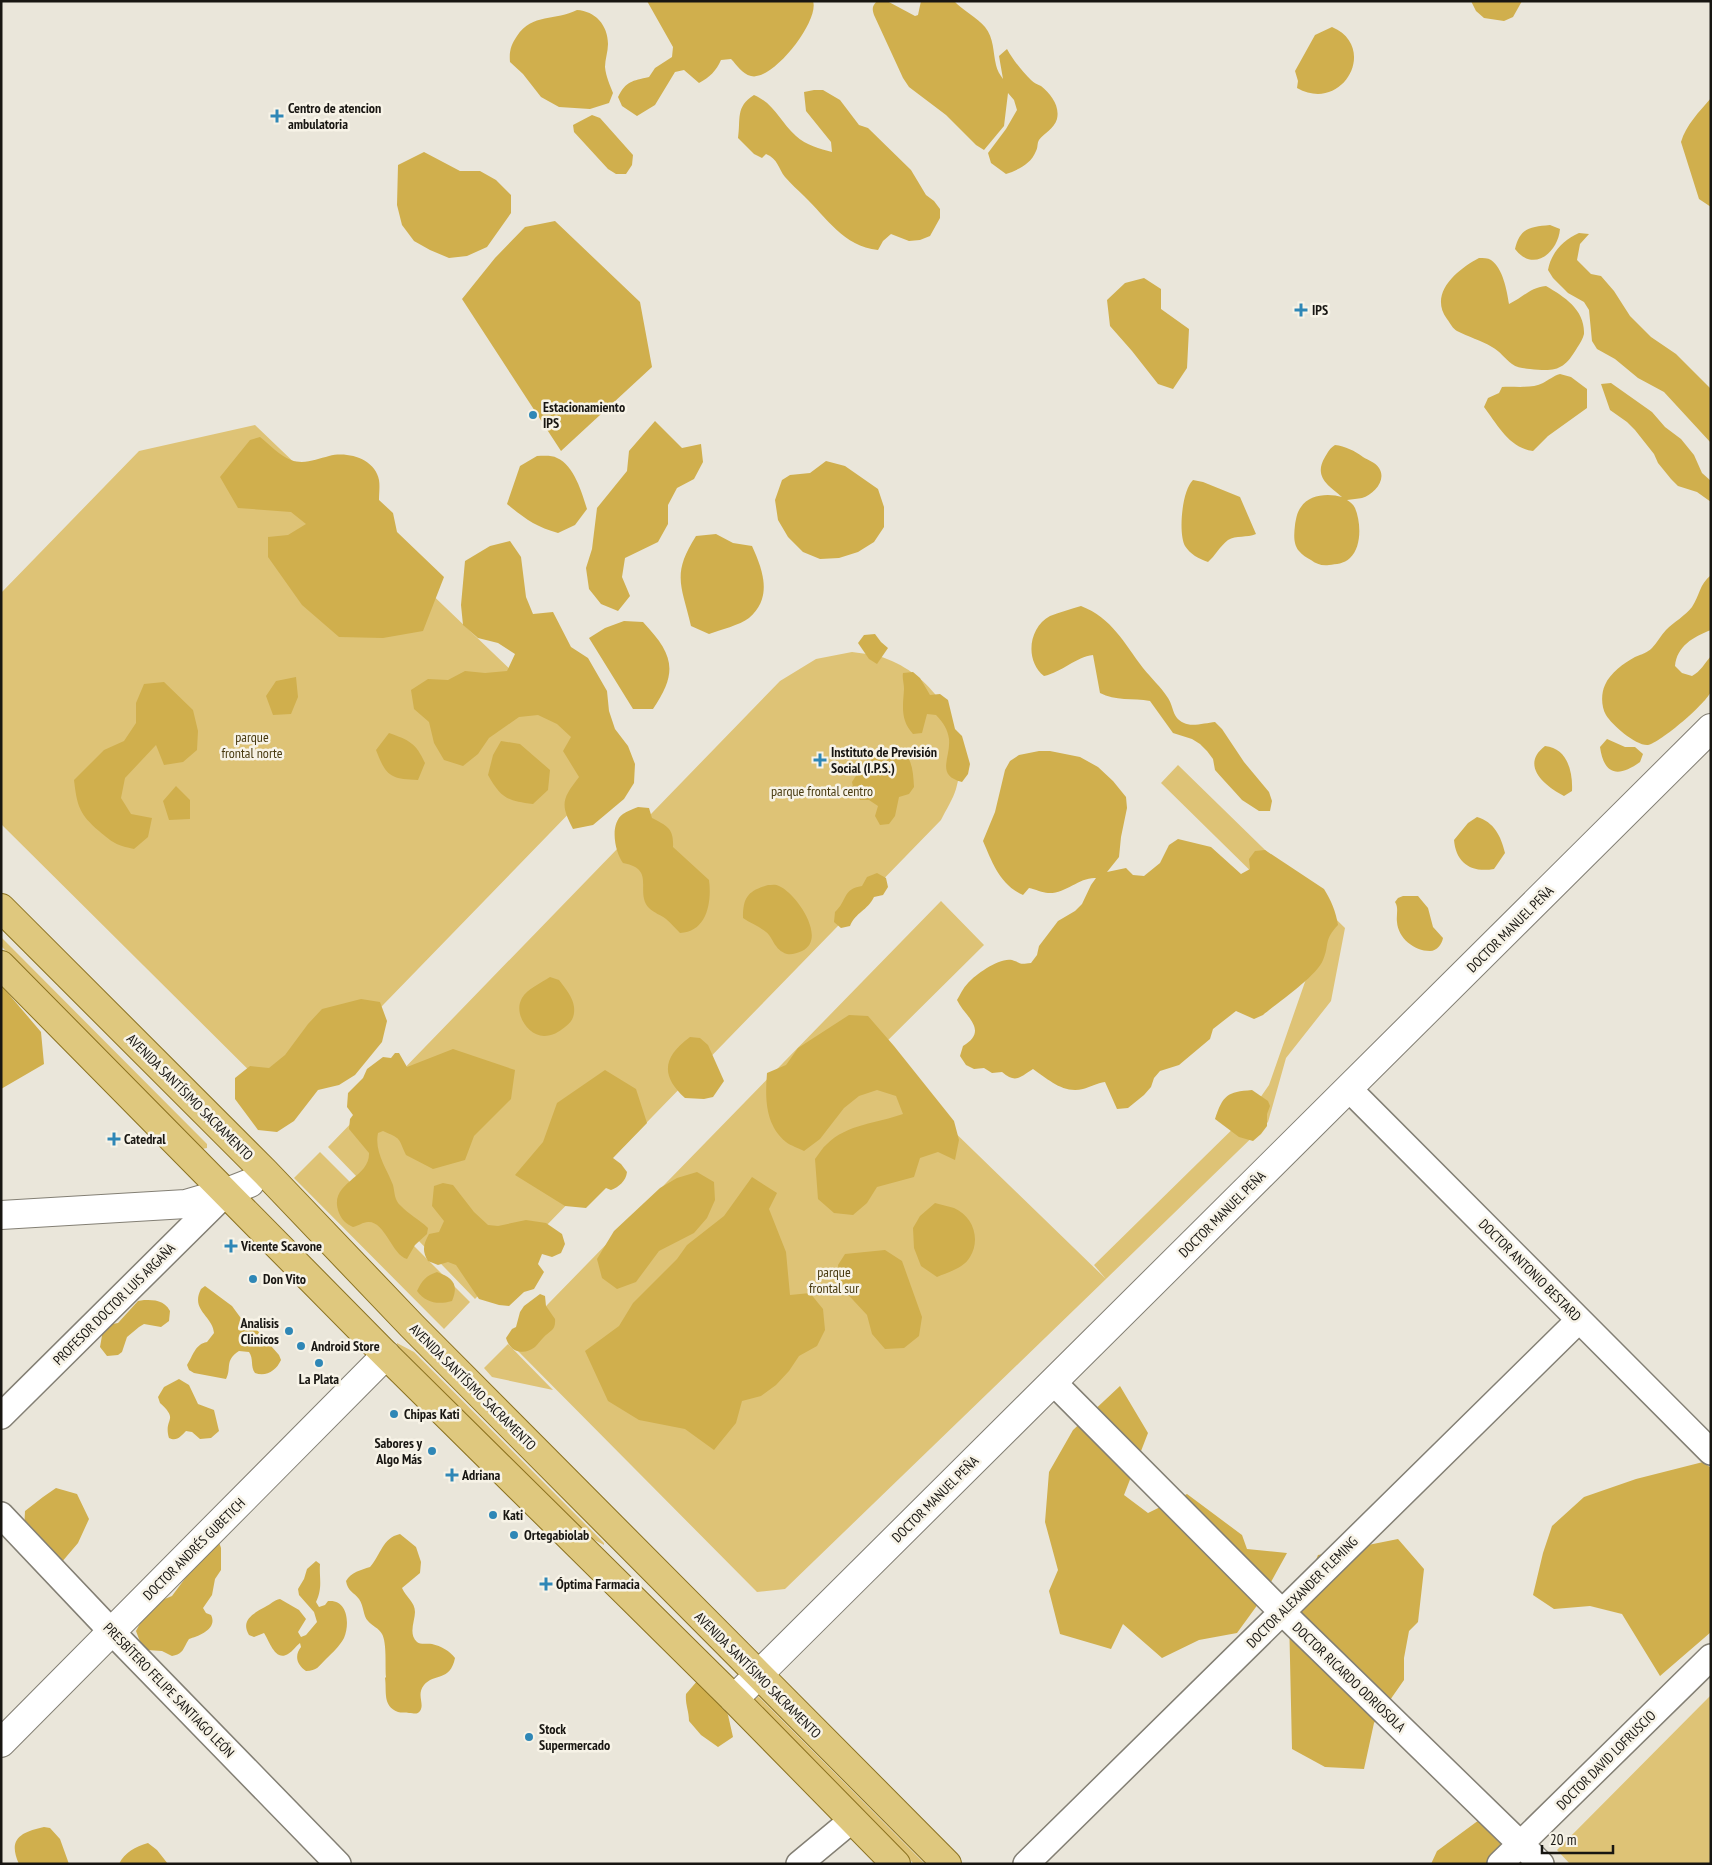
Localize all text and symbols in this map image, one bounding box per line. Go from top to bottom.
place label: Centro de atencion ambulatoria [288,99,381,133]
marker: Centro de atencion ambulatoria [270,109,284,123]
place label: IPS [1312,301,1328,319]
marker: IPS [1294,303,1308,317]
place label: Estacionamiento IPS [543,398,625,432]
marker: Estacionamiento IPS [527,409,539,421]
park label: parque frontal norte [221,728,283,762]
place label: Instituto de Previsión Social (I.P.S.) [831,743,937,777]
marker: Instituto de Previsión Social (I.P.S.) [813,753,827,767]
park label: parque frontal centro [771,782,873,800]
street label: DOCTOR MANUEL PEÑA [1463,882,1557,976]
street label: AVENIDA SANTÍSIMO SACRAMENTO [123,1030,257,1164]
place label: Catedral [124,1130,166,1148]
marker: Catedral [108,1133,120,1145]
street label: DOCTOR MANUEL PEÑA [1175,1167,1269,1261]
street label: DOCTOR ANTONIO BESTARD [1475,1215,1585,1325]
place label: Vicente Scavone [240,1237,322,1255]
street label: PROFESOR DOCTOR LUIS ARGAÑA [49,1239,179,1369]
marker: Vicente Scavone [225,1240,237,1252]
park label: parque frontal sur [809,1263,859,1297]
place label: Don Vito [263,1270,306,1288]
marker: Don Vito [247,1273,259,1285]
place label: Analisis Clinicos [239,1314,279,1348]
street label: AVENIDA SANTÍSIMO SACRAMENTO [406,1320,540,1454]
marker: Analisis Clinicos [283,1325,295,1337]
place label: Android Store [310,1337,380,1355]
marker: Android Store [295,1340,307,1352]
marker: La Plata [313,1357,325,1369]
place label: La Plata [299,1370,339,1388]
place label: Chipas Kati [404,1405,460,1423]
marker: Chipas Kati [388,1408,400,1420]
place label: Sabores y Algo Más [374,1434,422,1468]
marker: Sabores y Algo Más [426,1445,438,1457]
street label: DOCTOR MANUEL PEÑA [888,1452,982,1546]
place label: Adriana [461,1466,501,1484]
marker: Adriana [446,1469,458,1481]
street label: DOCTOR ANDRÉS GUBETICH [139,1494,249,1604]
place label: Kati [503,1506,523,1524]
marker: Kati [487,1509,499,1521]
place label: Ortegabiolab [524,1526,589,1544]
marker: Ortegabiolab [508,1529,520,1541]
street label: DOCTOR ALEXANDER FLEMING [1242,1532,1362,1652]
place label: Óptima Farmacia [556,1575,640,1593]
marker: Óptima Farmacia [540,1578,552,1590]
street label: AVENIDA SANTÍSIMO SACRAMENTO [691,1608,825,1742]
street label: DOCTOR RICARDO ODRIOSOLA [1289,1618,1410,1736]
street label: PRESBÍTERO FELIPE SANTIAGO LEÓN [100,1619,238,1761]
street label: DOCTOR DAVID LOFRUSCIO [1553,1706,1660,1813]
place label: Stock Supermercado [539,1720,610,1754]
marker: Stock Supermercado [523,1731,535,1743]
scale bar [1542,1822,1613,1854]
text: 20 m [1550,1830,1576,1849]

